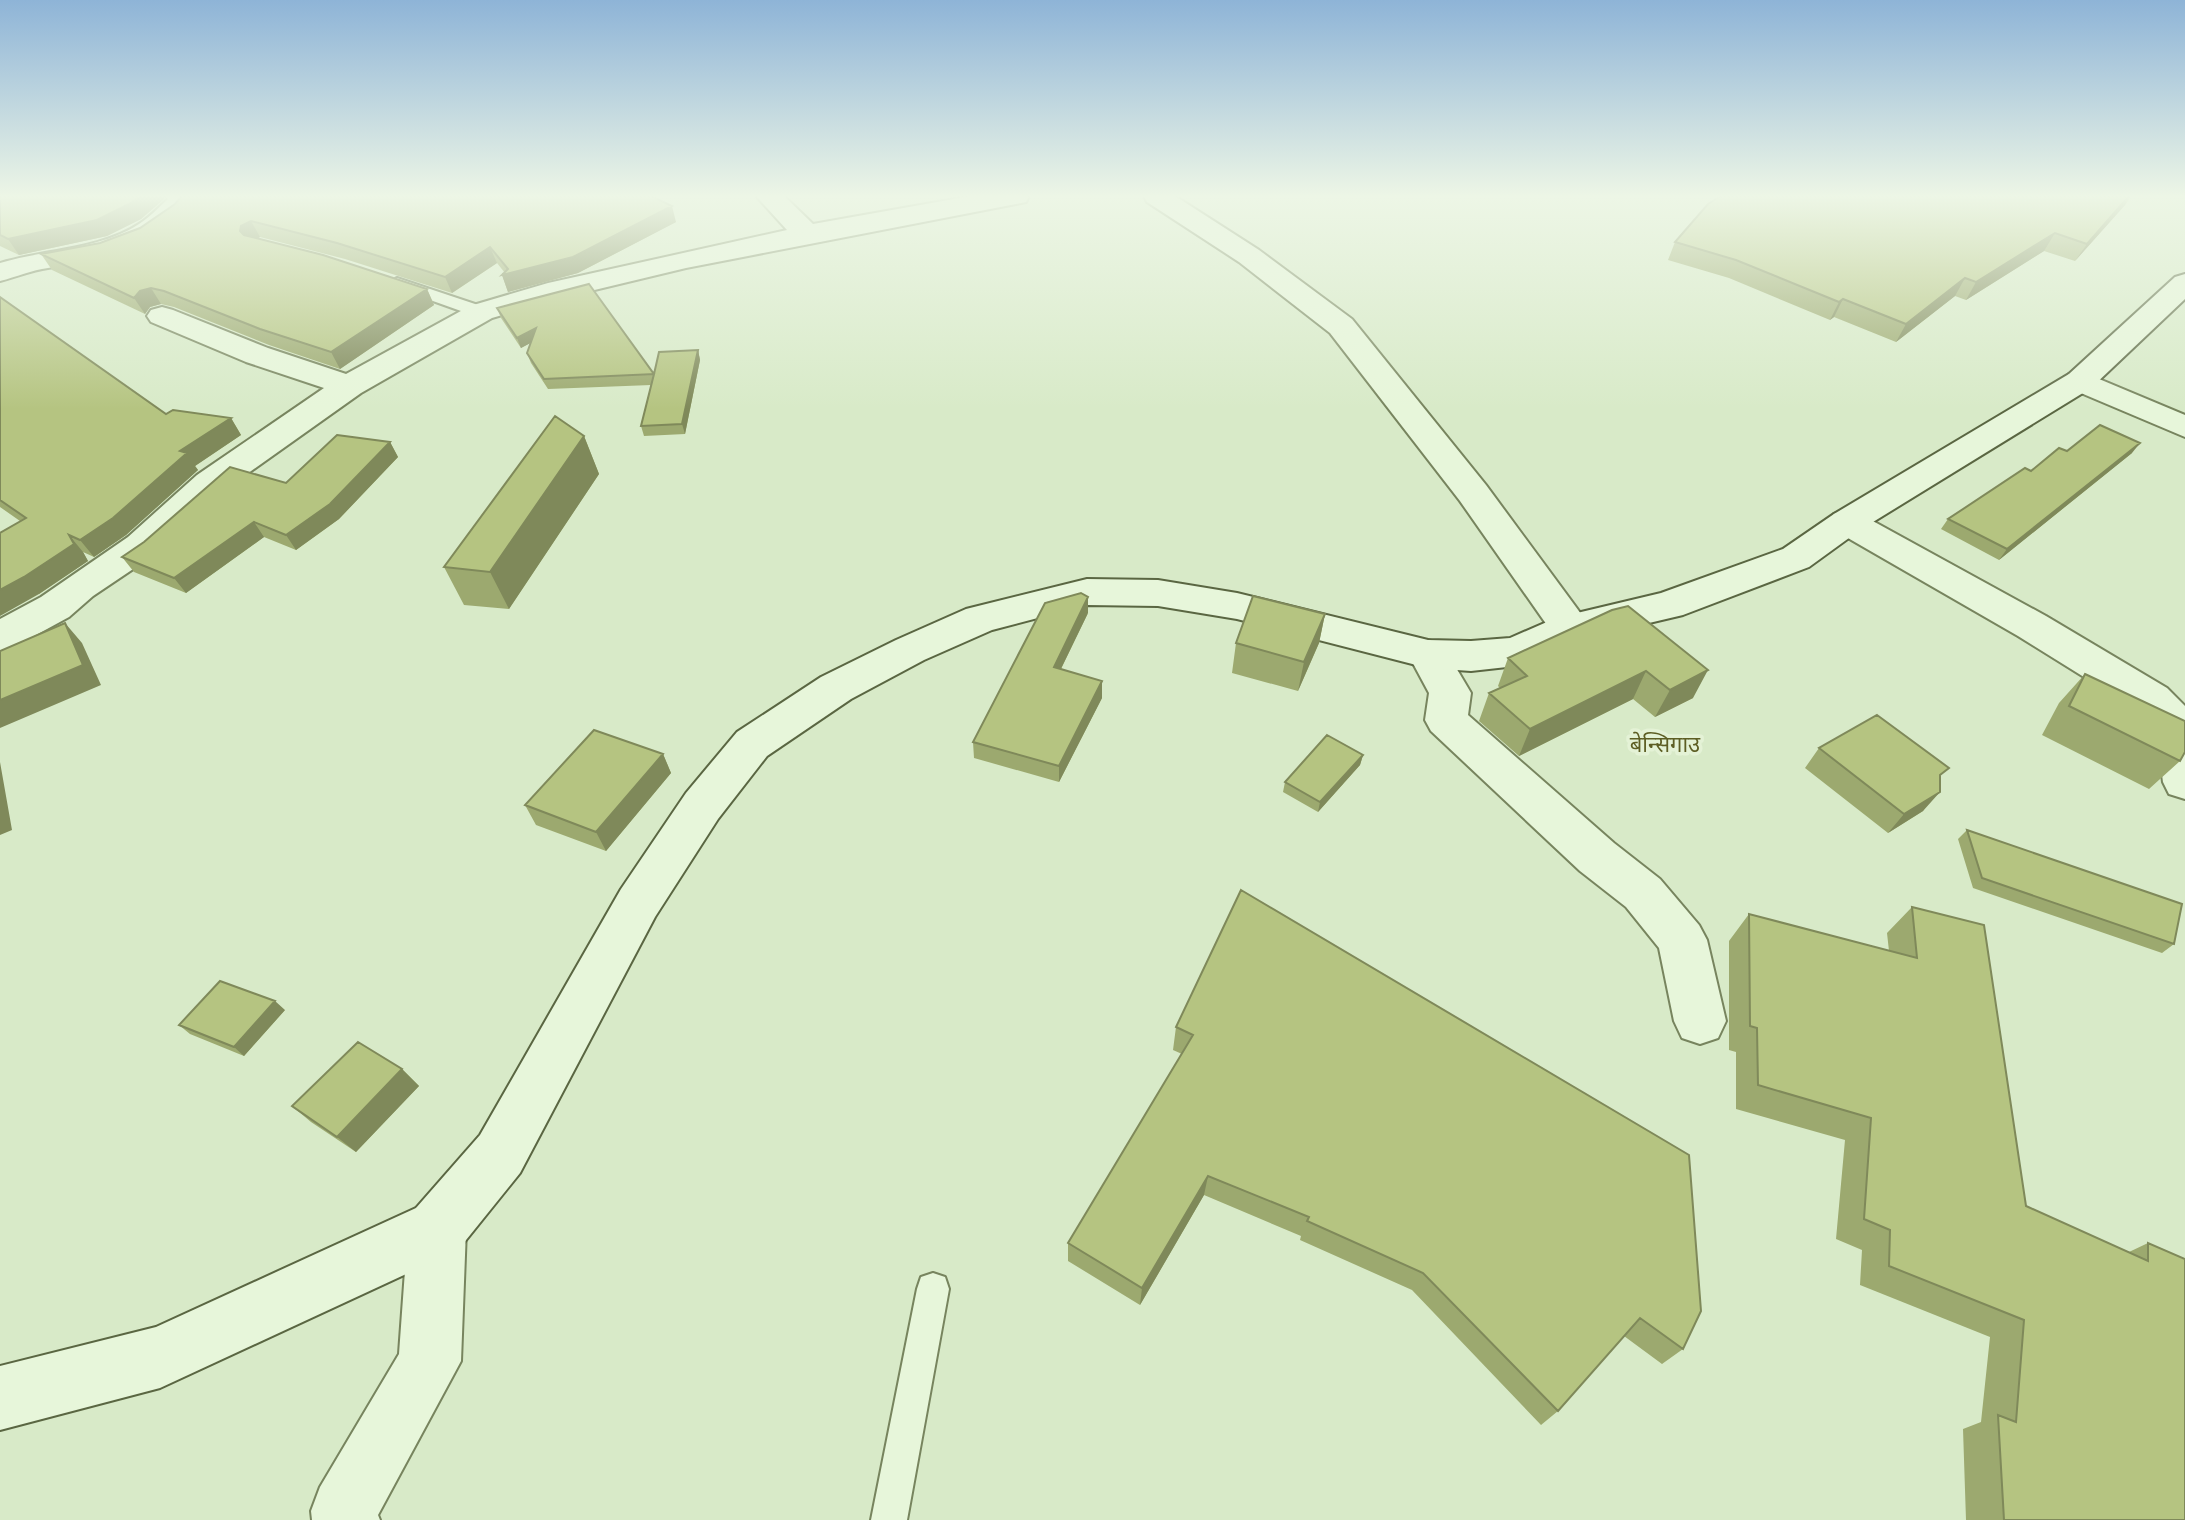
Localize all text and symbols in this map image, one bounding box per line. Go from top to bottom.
district label: बेन्सिगाउ [1630,731,1701,758]

